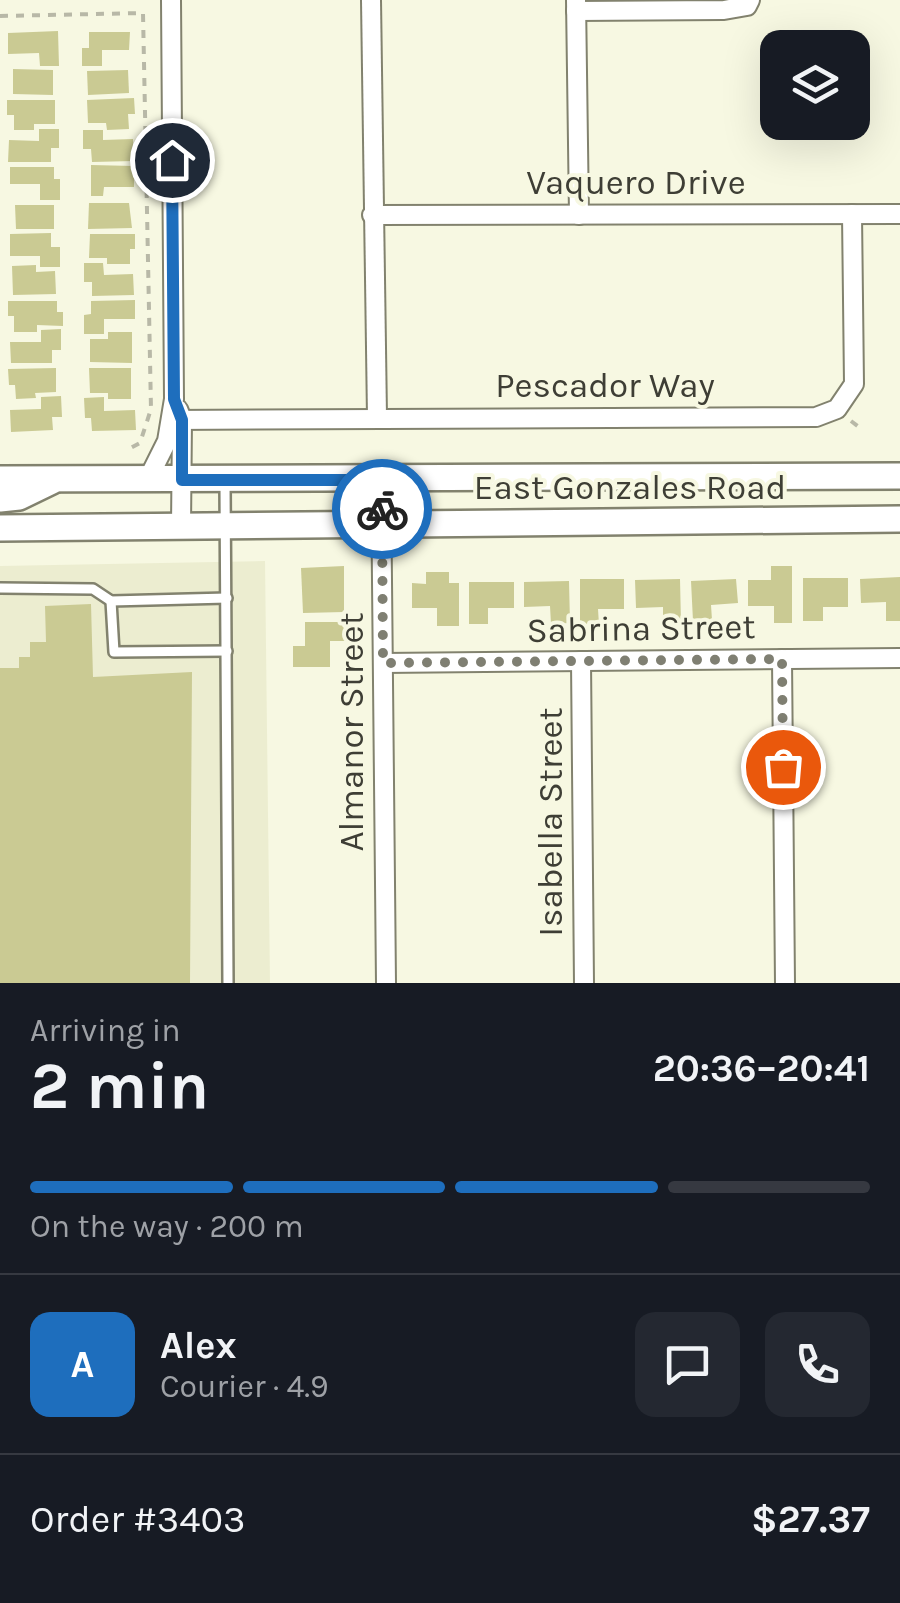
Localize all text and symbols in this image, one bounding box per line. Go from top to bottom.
map controls [760,30,870,140]
button: layers [760,30,870,140]
pin [130,118,215,203]
icon: home [145,133,200,188]
street label: Vaquero Drive [526,162,746,203]
street label: Pescador Way [495,365,715,406]
courier [332,459,432,559]
street label: East Gonzales Road [474,467,786,508]
icon: bike [355,482,410,537]
street label: Sabrina Street [526,606,756,651]
street label: Almanor Street [331,612,372,852]
street label: Isabella Street [530,707,571,937]
pin [741,725,826,810]
icon: bag [756,740,811,795]
text: Arriving in [30,1012,181,1049]
text: 20:36–20:41 [653,1046,870,1091]
text: 2 min [30,1048,209,1124]
text: On the way · 200 m [30,1208,304,1245]
button: chat [635,1312,740,1417]
button: phone [765,1312,870,1417]
text: Alex [160,1323,237,1368]
text: A [71,1342,94,1387]
text: Courier · 4.9 [160,1368,329,1405]
text: Order #3403 [30,1497,245,1542]
text: $27.37 [751,1497,870,1542]

